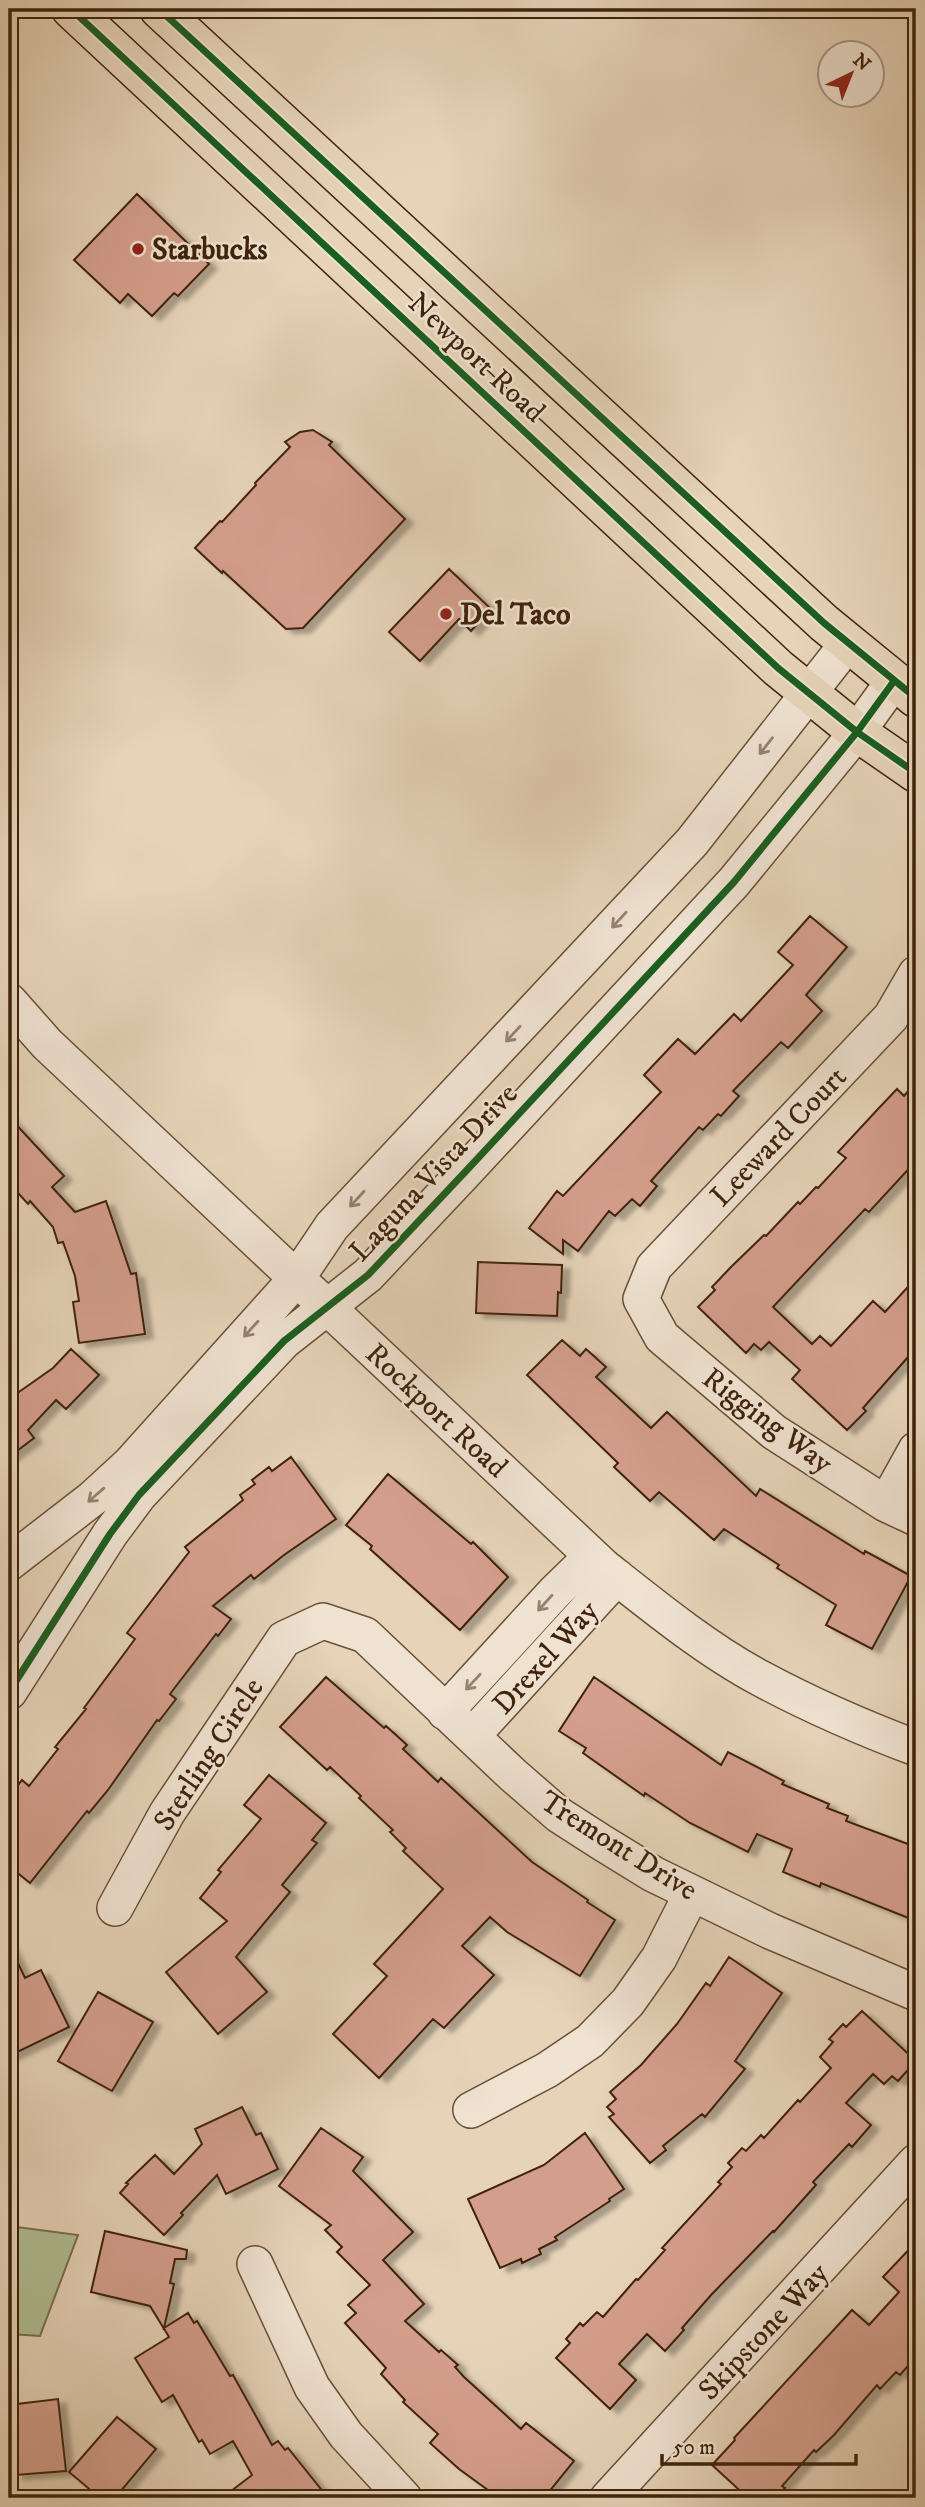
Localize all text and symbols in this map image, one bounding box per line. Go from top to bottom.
north arrow [816,38,886,108]
text: N [848,49,875,77]
place label: Starbucks [152,232,268,269]
marker: Starbucks [130,241,146,257]
street label: Newport Road [400,285,552,431]
place label: Del Taco [460,597,571,634]
marker: Del Taco [438,606,454,622]
one-way arrow [759,737,774,755]
one-way arrow [611,911,628,928]
one-way arrow [504,1025,521,1042]
street label: Leeward Court [703,1059,855,1215]
street label: Laguna Vista Drive [342,1076,526,1270]
one-way arrow [349,1190,366,1208]
one-way arrow [243,1320,260,1337]
street label: Rockport Road [357,1336,515,1486]
street label: Rigging Way [695,1360,840,1483]
one-way arrow [88,1487,106,1503]
street label: Drexel Way [485,1593,608,1723]
one-way arrow [537,1594,553,1612]
street label: Sterling Circle [146,1671,272,1838]
one-way arrow [465,1673,482,1690]
street label: Tremont Drive [533,1783,704,1909]
street label: Skipstone Way [691,2255,838,2408]
scale bar [662,2423,857,2467]
text: 50 m [673,2435,715,2461]

